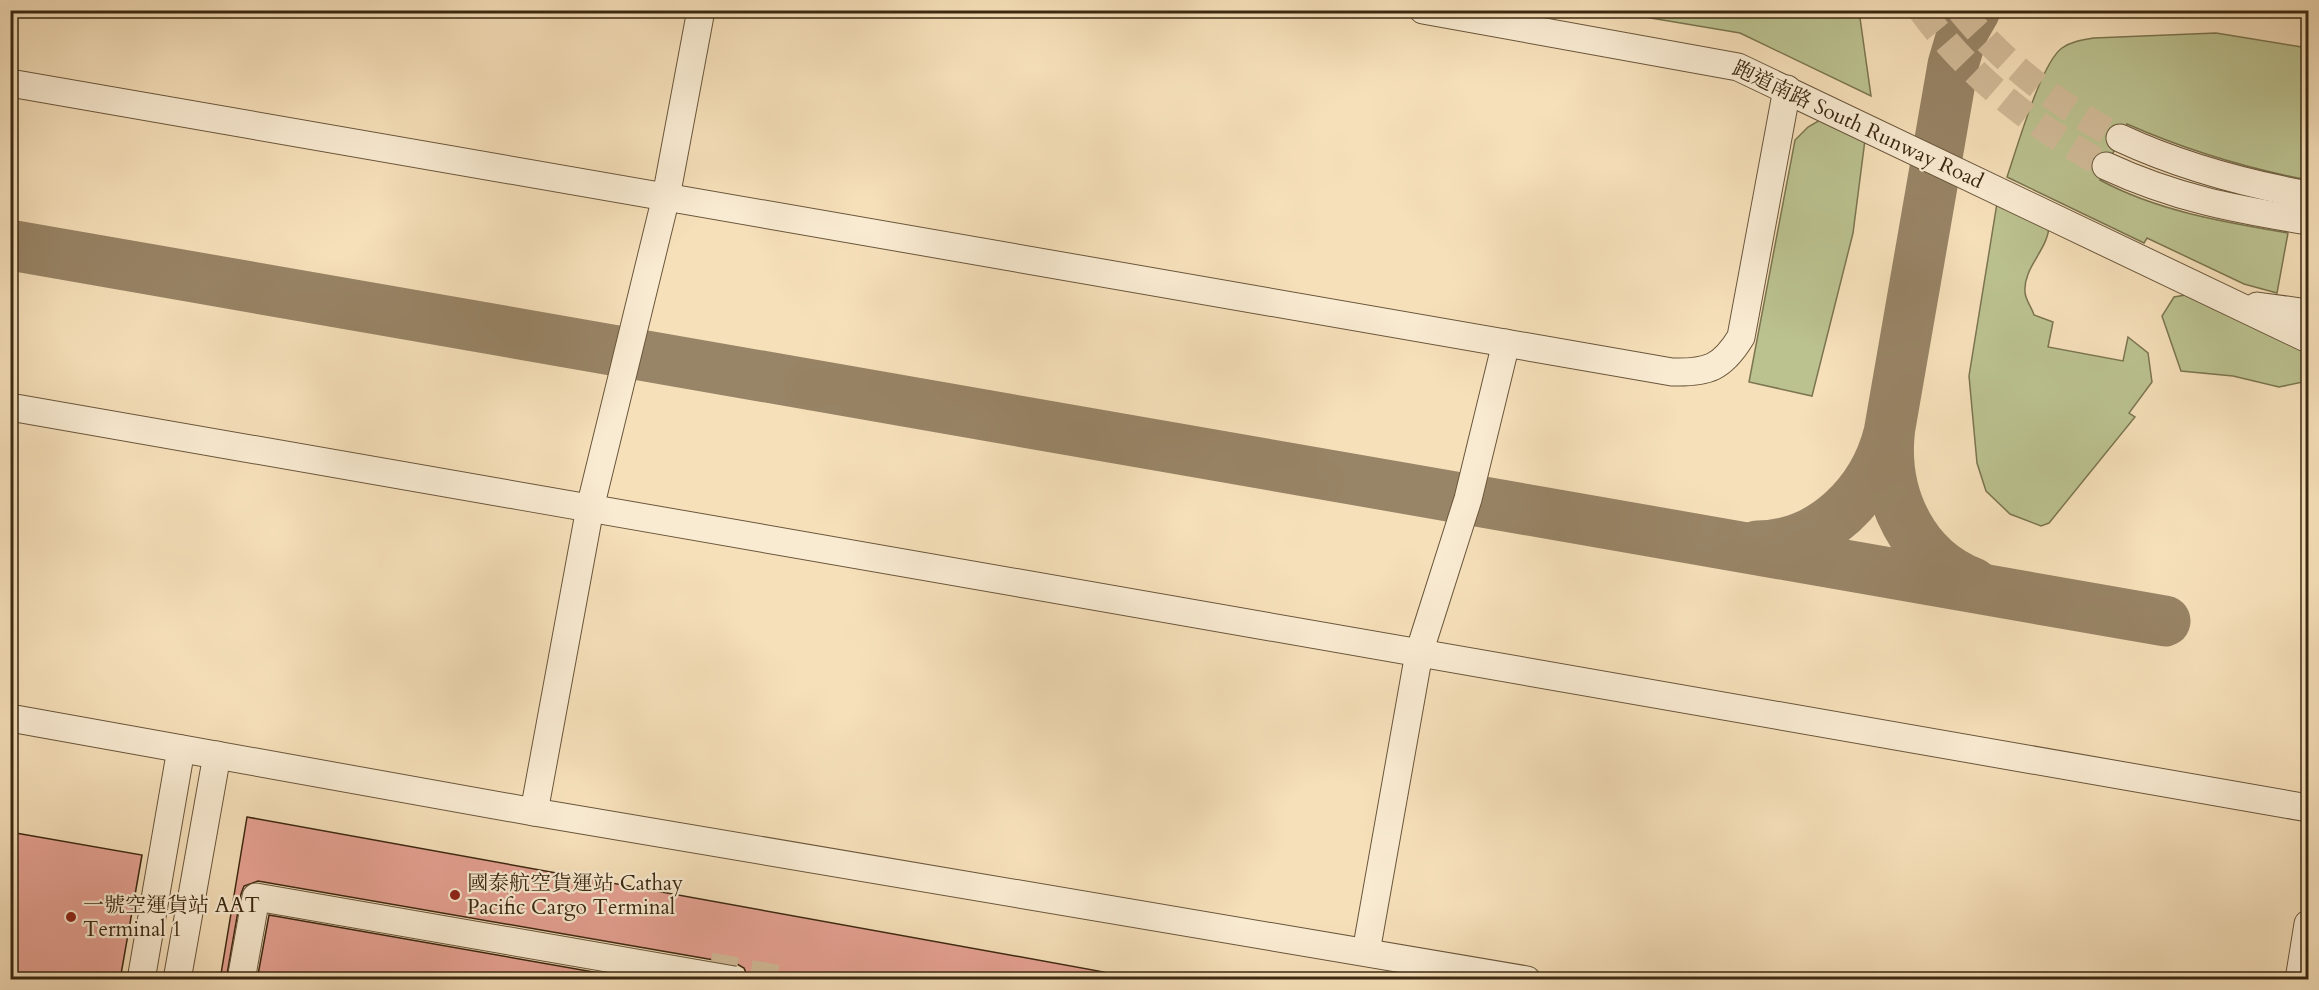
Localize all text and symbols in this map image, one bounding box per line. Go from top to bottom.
street label: 跑道南路 South Runway Road [1728,54,1988,196]
place label: 國泰航空貨運站 Cathay Pacific Cargo Terminal [467,869,683,922]
marker: 國泰航空貨運站 Cathay Pacific Cargo Terminal [448,888,462,902]
place label: 一號空運貨站 AAT Terminal 1 [83,891,260,944]
marker: 一號空運貨站 AAT Terminal 1 [64,910,78,924]

